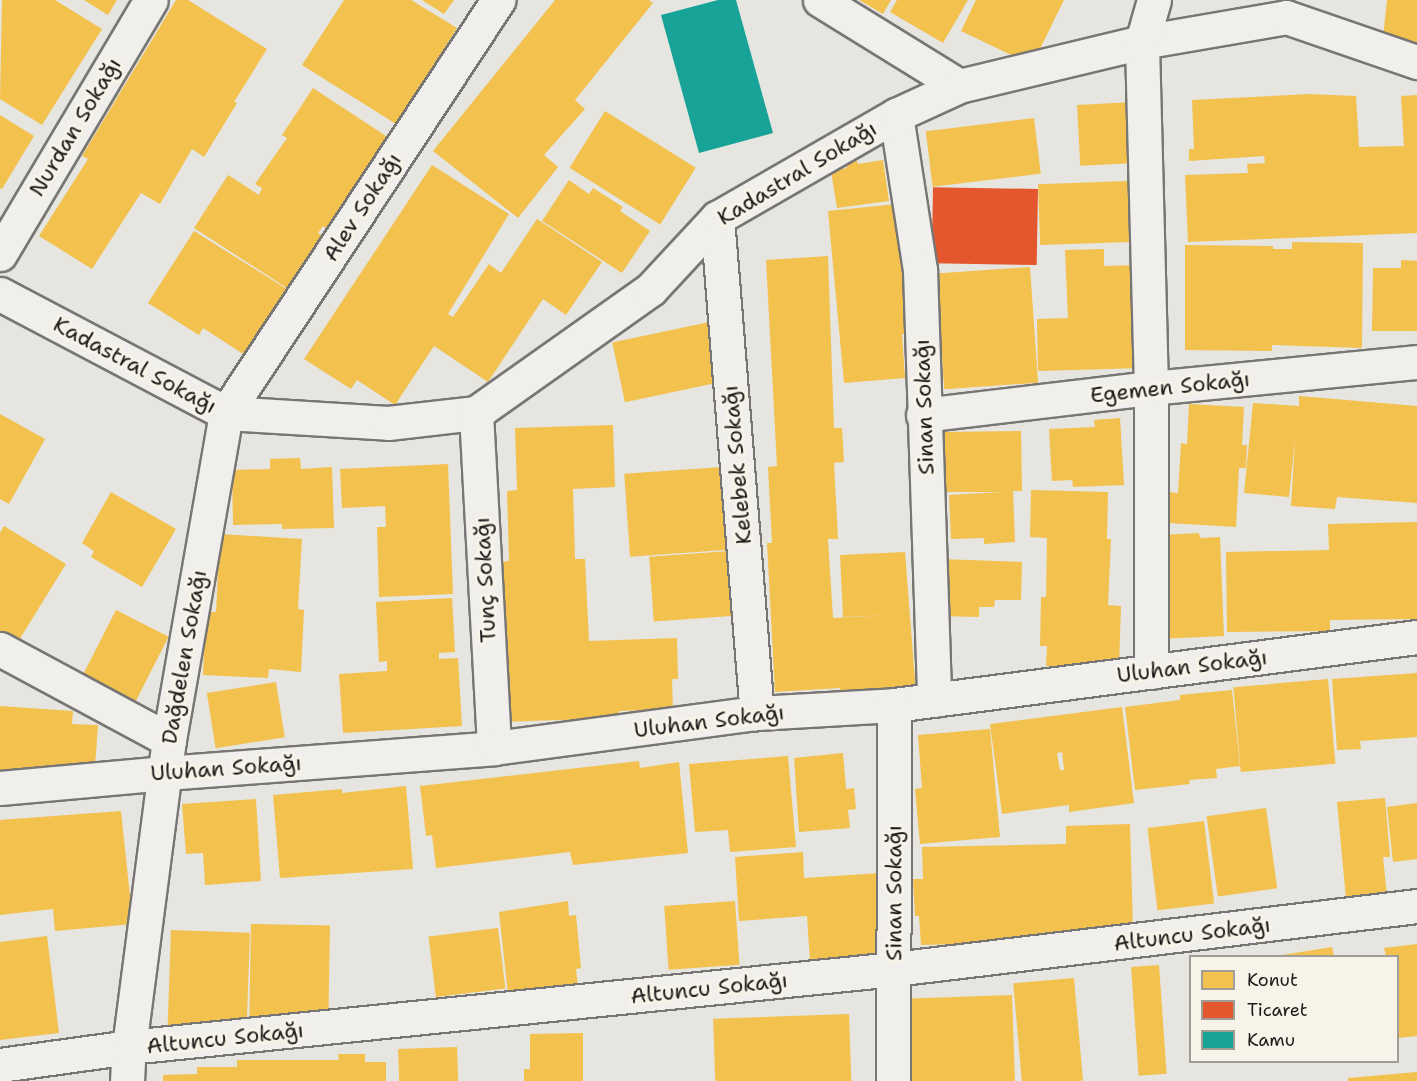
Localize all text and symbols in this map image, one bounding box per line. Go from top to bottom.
street label: Nurdan Sokağı [23,53,127,201]
street label: Kadastral Sokağı [713,115,881,231]
street label: Alev Sokağı [317,148,407,266]
street label: Kadastral Sokağı [49,311,221,419]
street label: Sinan Sokağı [908,339,940,475]
street label: Egemen Sokağı [1089,365,1251,409]
street label: Kelebek Sokağı [717,384,757,546]
street label: Tunç Sokağı [469,517,501,643]
street label: Dağdelen Sokağı [156,568,212,746]
street label: Uluhan Sokağı [1115,644,1269,688]
street label: Uluhan Sokağı [632,699,786,743]
street label: Uluhan Sokağı [150,750,302,786]
street label: Sinan Sokağı [881,825,907,961]
street label: Altuncu Sokağı [1112,911,1272,957]
legend [1189,955,1399,1063]
street label: Altuncu Sokağı [629,967,789,1009]
text: Konut [1247,968,1298,992]
text: Ticaret [1247,998,1308,1022]
street label: Altuncu Sokağı [145,1017,305,1059]
text: Kamu [1247,1028,1295,1052]

